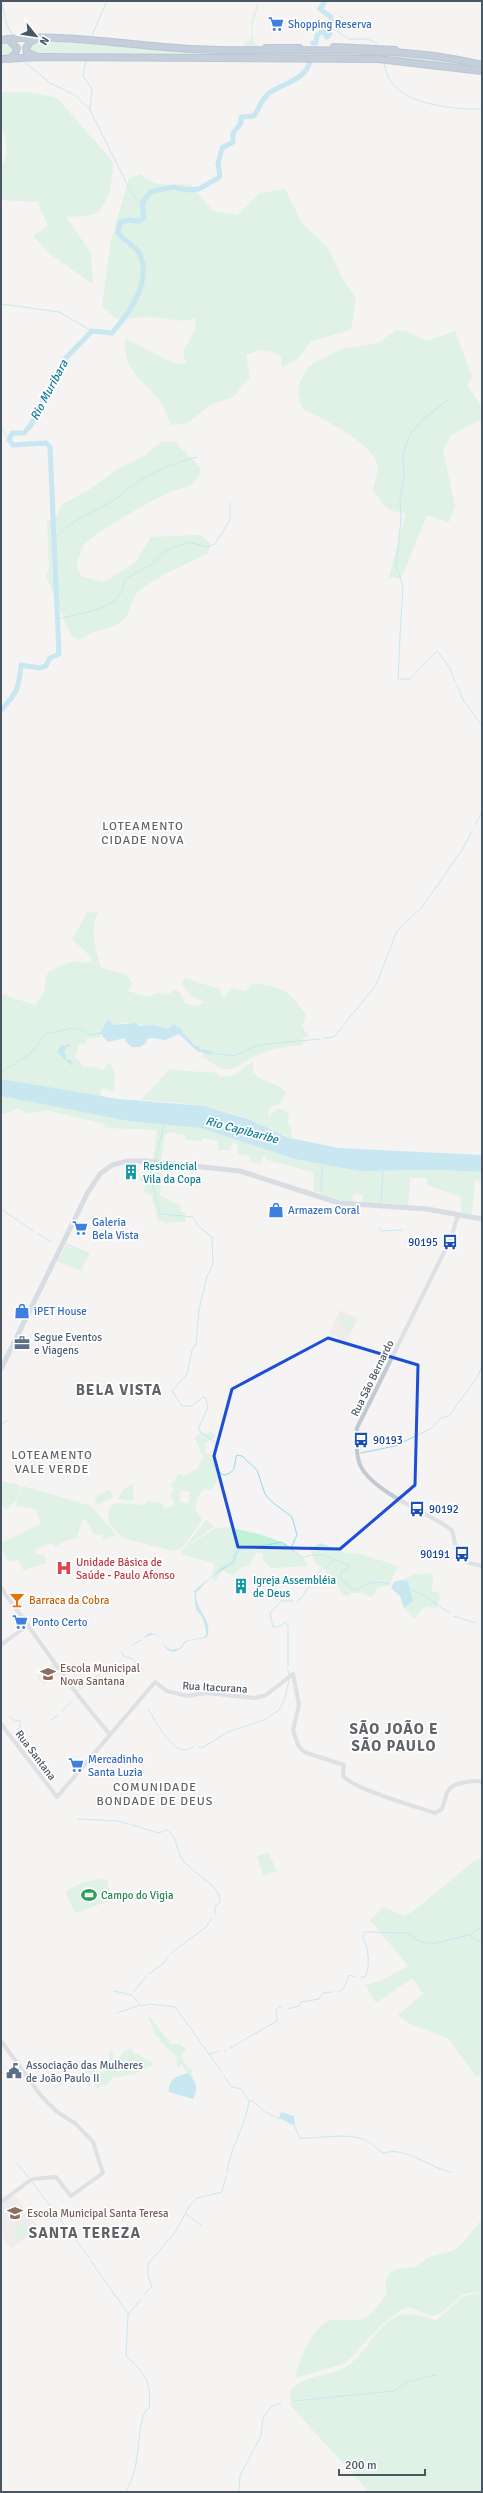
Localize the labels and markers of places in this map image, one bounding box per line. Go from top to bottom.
supermarket icon: Shopping Reserva [267,15,285,33]
place label: Shopping Reserva [288,18,372,31]
place label: Residencial Vila da Copa [143,1160,201,1186]
building icon: Residencial Vila da Copa [122,1163,140,1181]
shop icon: Armazem Coral [267,1201,285,1219]
place label: Armazem Coral [288,1204,360,1217]
place label: Galeria Bela Vista [92,1216,139,1242]
supermarket icon: Galeria Bela Vista [71,1219,89,1237]
bus stop icon: 90195 [441,1233,459,1251]
place label: 90195 [408,1236,438,1249]
shop icon: iPET House [13,1302,31,1320]
place label: iPET House [34,1305,87,1318]
place label: Segue Eventos e Viagens [34,1331,102,1357]
office icon: Segue Eventos e Viagens [13,1334,31,1352]
bus stop icon: 90193 [352,1431,370,1449]
place label: 90193 [373,1434,403,1447]
bus stop icon: 90192 [408,1500,426,1518]
place label: 90192 [429,1503,459,1516]
bus stop icon: 90191 [453,1545,471,1563]
place label: 90191 [420,1548,450,1561]
place label: Unidade Básica de Saúde - Paulo Afonso [76,1556,175,1582]
hospital icon: Unidade Básica de Saúde - Paulo Afonso [55,1559,73,1577]
place label: Igreja Assembléia de Deus [253,1574,336,1600]
building icon: Igreja Assembléia de Deus [232,1577,250,1595]
bar icon: Barraca da Cobra [8,1591,26,1609]
place label: Barraca da Cobra [29,1594,110,1607]
supermarket icon: Ponto Certo [11,1613,29,1631]
place label: Ponto Certo [32,1616,88,1629]
place label: Escola Municipal Nova Santana [60,1662,140,1688]
school or university icon: Escola Municipal Nova Santana [39,1665,57,1683]
place label: Mercadinho Santa Luzia [88,1753,144,1779]
supermarket icon: Mercadinho Santa Luzia [67,1756,85,1774]
sports icon: Campo do Vigia [80,1886,98,1904]
place label: Campo do Vigia [101,1889,174,1902]
place label: Associação das Mulheres de João Paulo II [26,2059,143,2085]
public building icon: Associação das Mulheres de João Paulo II [5,2062,23,2080]
school or university icon: Escola Municipal Santa Teresa [6,2204,24,2222]
place label: Escola Municipal Santa Teresa [27,2207,169,2220]

